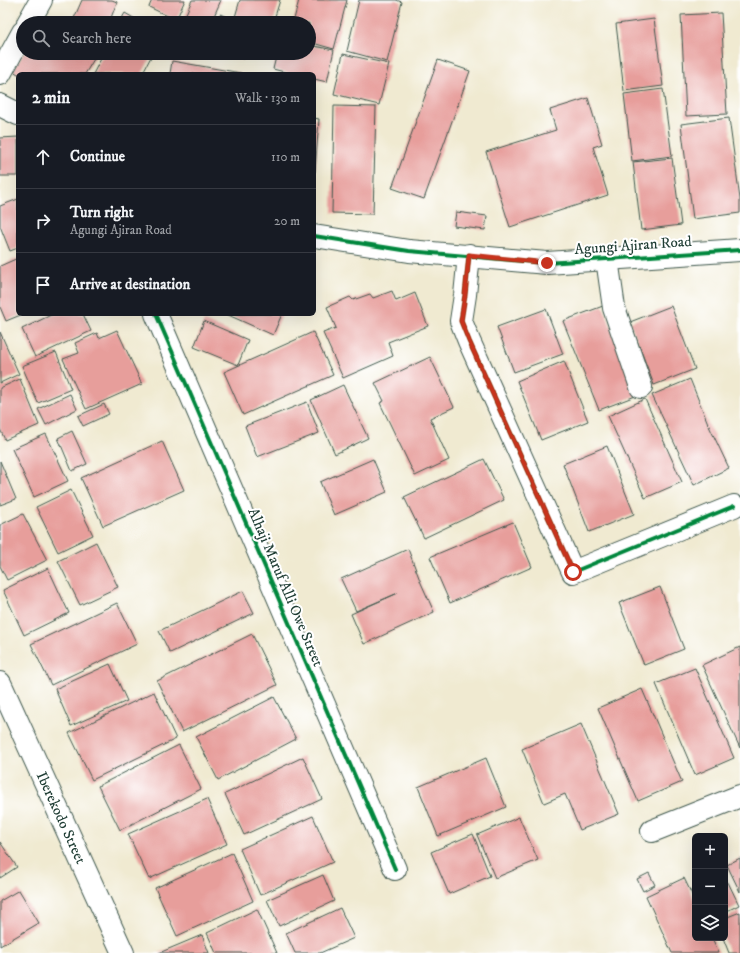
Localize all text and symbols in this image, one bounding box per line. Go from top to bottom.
search box [16,16,316,60]
icon: search [30,27,52,49]
text: Search here [62,29,131,48]
text: 2 min [32,87,70,109]
text: Walk · 130 m [235,90,300,106]
icon: ahead [32,146,54,168]
text: Continue [70,147,125,166]
text: 110 m [271,149,300,165]
text: Turn right [70,203,133,222]
icon: right [32,210,54,232]
text: 20 m [274,213,300,229]
text: Agungi Ajiran Road [70,222,172,238]
street label: Agungi Ajiran Road [574,232,693,259]
route end [538,254,556,272]
icon: arrive [32,274,54,296]
text: Arrive at destination [70,275,190,294]
street label: Alhaji Maruf Alli Owe Street [243,505,328,670]
route start [564,563,582,581]
street label: Iberekodo Street [32,769,90,867]
map controls [692,833,728,941]
button: + [692,833,728,869]
button: − [692,869,728,905]
button: layers [692,905,728,941]

